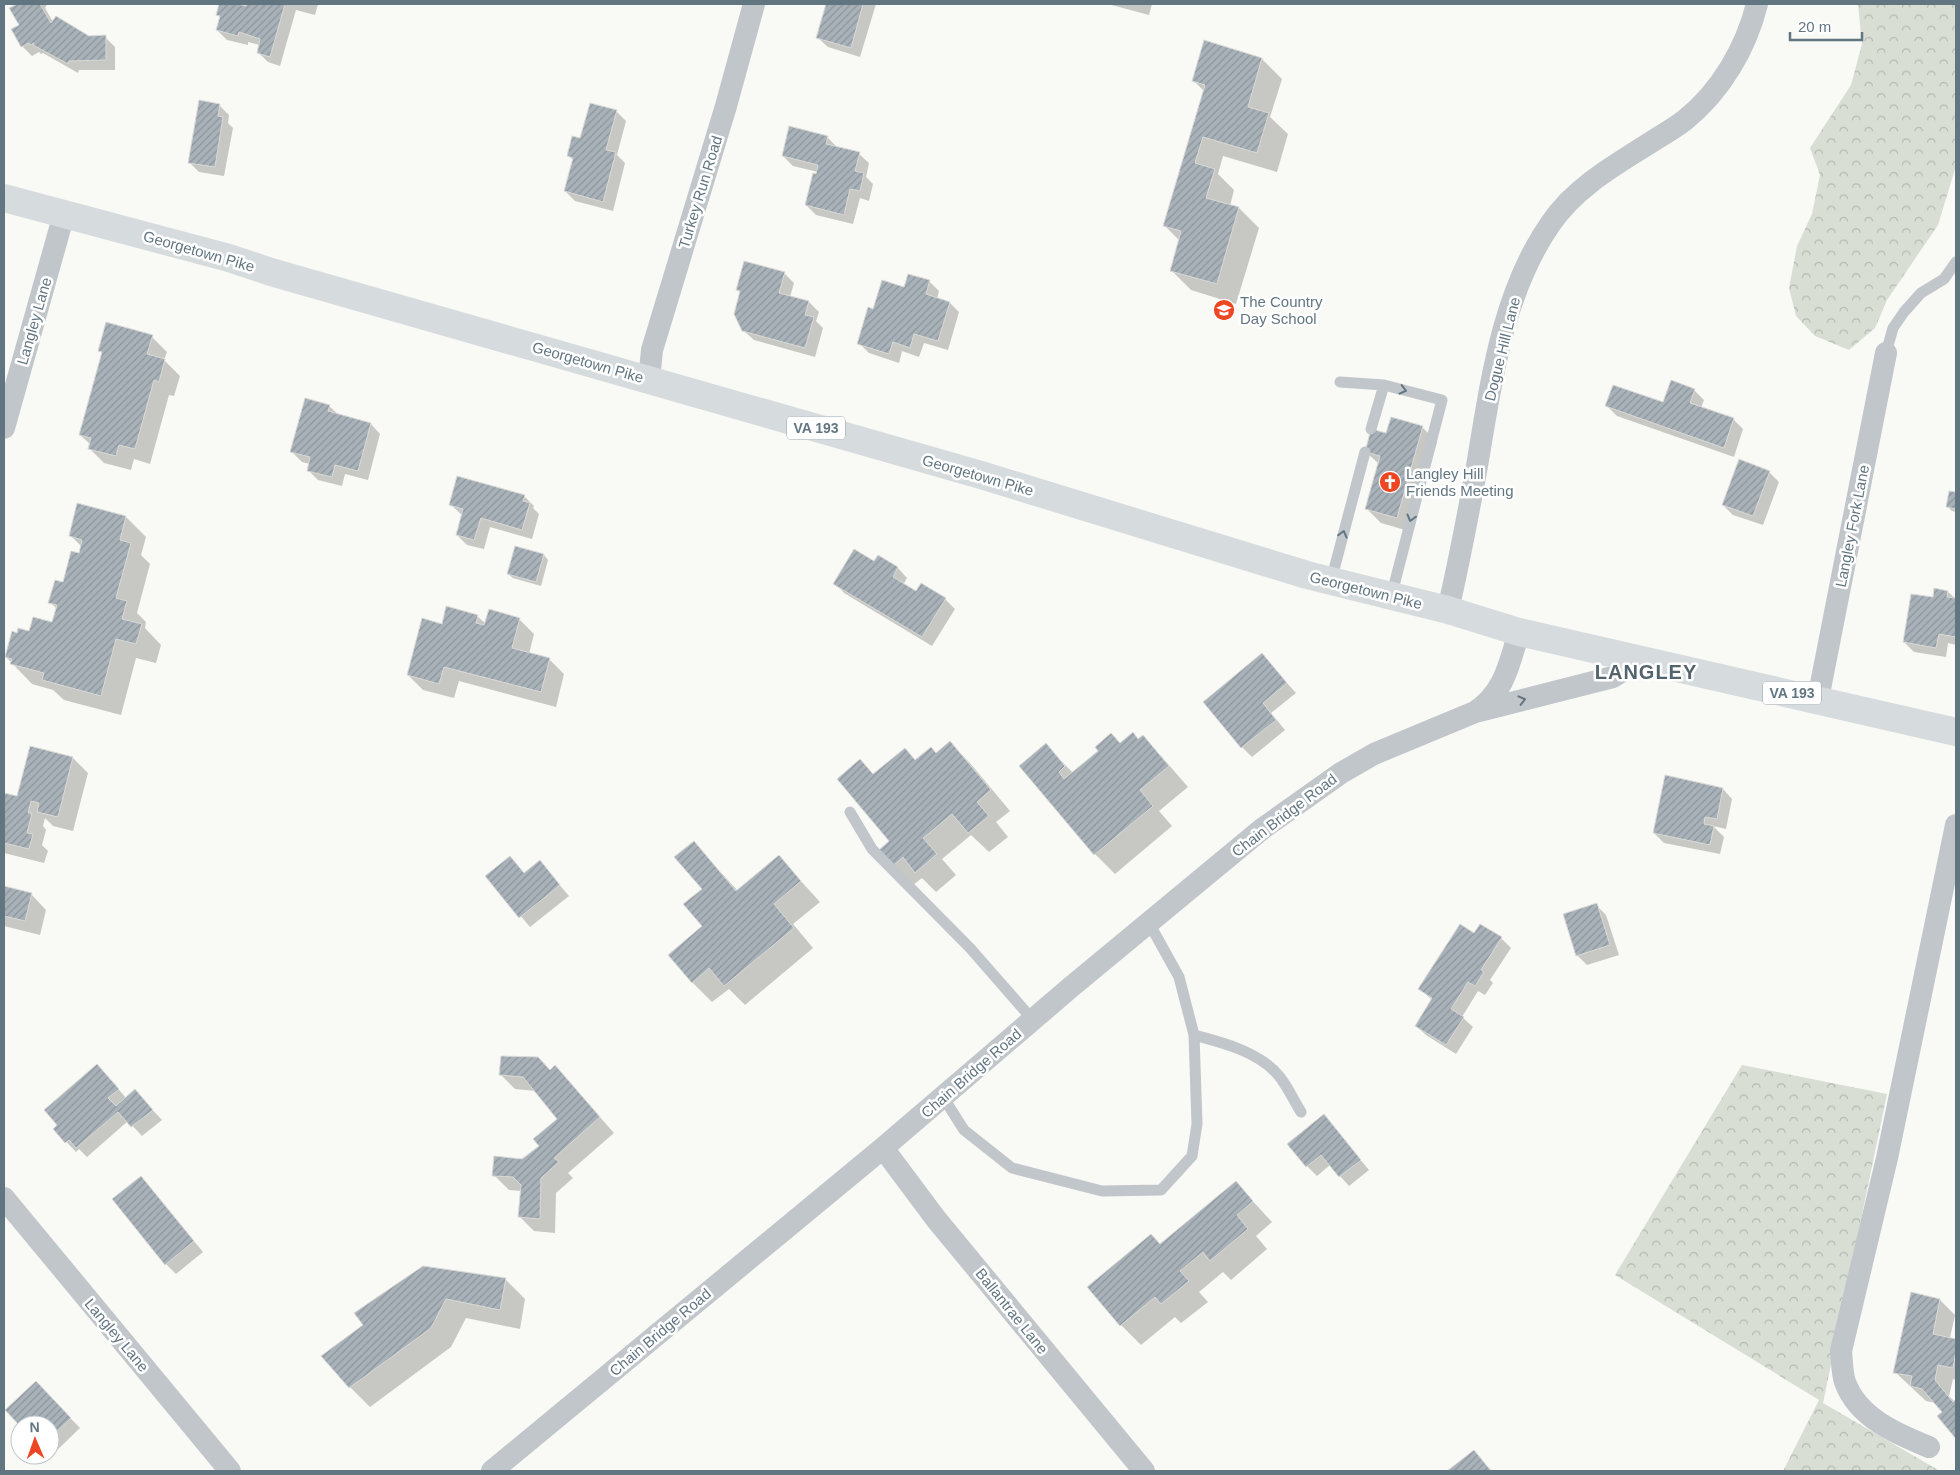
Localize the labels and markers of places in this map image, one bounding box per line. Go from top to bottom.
place label: The Country Day School [1240,293,1323,327]
school or university icon: The Country Day School [1212,298,1236,322]
place label: Langley Hill Friends Meeting [1406,465,1514,499]
church icon: Langley Hill Friends Meeting [1378,470,1402,494]

